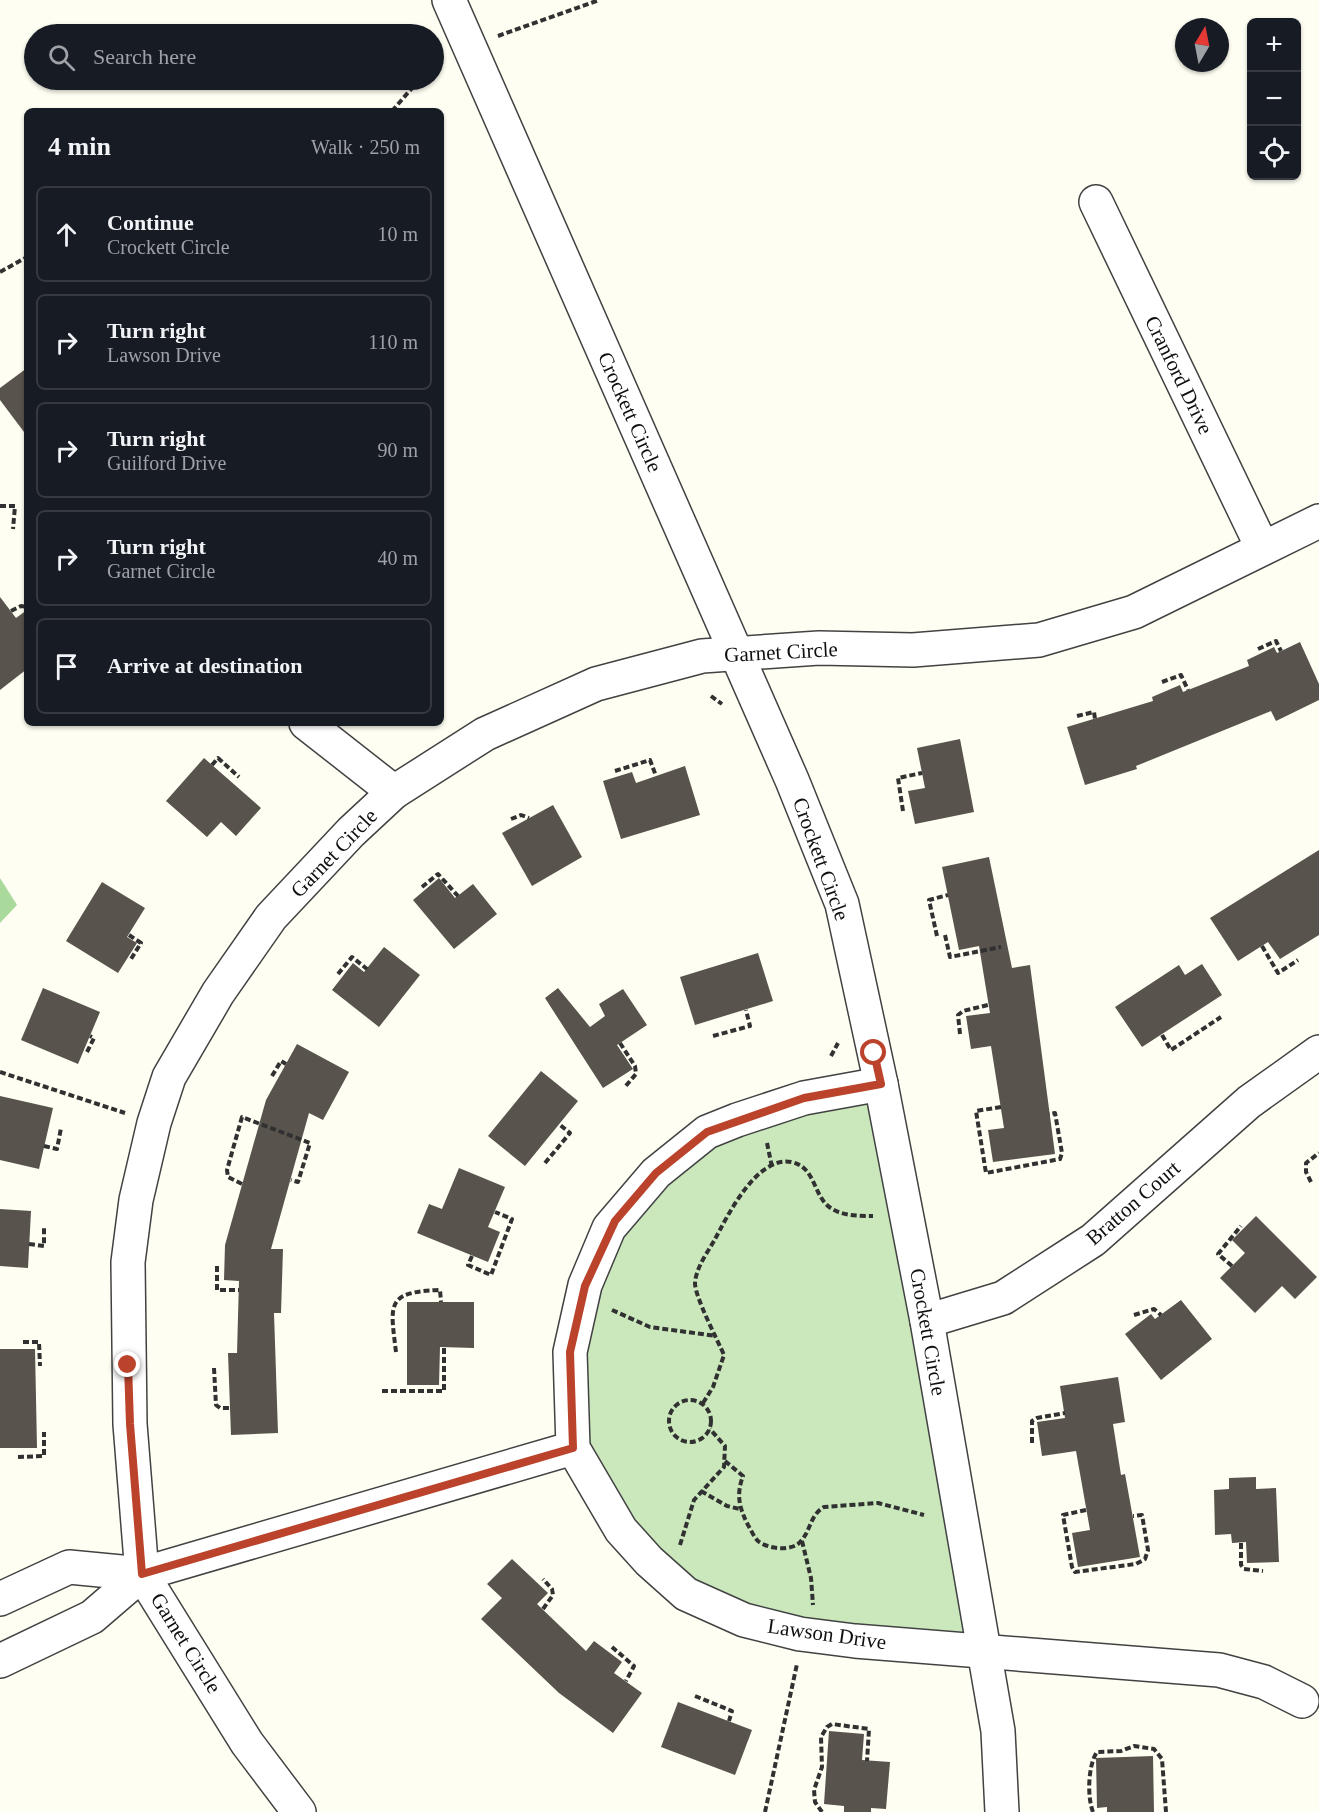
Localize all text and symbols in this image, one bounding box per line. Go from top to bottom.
north arrow [1175,18,1229,72]
map controls [1247,18,1301,180]
button: + [1247,18,1301,72]
search box [24,24,444,90]
icon: search [45,41,78,74]
text: Search here [93,44,196,69]
button: − [1247,72,1301,126]
button: locate [1247,126,1301,180]
text: 4 min [48,132,111,161]
text: Walk · 250 m [311,136,420,158]
text: Continue [107,210,194,235]
icon: ahead [50,218,83,251]
text: 10 m [377,223,418,245]
text: Crockett Circle [107,236,230,258]
street label: Cranford Drive [1140,312,1218,438]
text: Turn right [107,318,206,343]
icon: right [50,326,83,359]
text: 110 m [368,331,418,353]
text: Lawson Drive [107,344,221,366]
street label: Crockett Circle [593,348,667,476]
text: Turn right [107,426,206,451]
icon: right [50,434,83,467]
text: 90 m [377,439,418,461]
text: Guilford Drive [107,452,226,474]
text: Turn right [107,534,206,559]
icon: right [50,542,83,575]
text: 40 m [377,547,418,569]
text: Garnet Circle [107,560,215,582]
street label: Garnet Circle [724,637,838,667]
icon: arrive [50,650,83,683]
text: Arrive at destination [107,653,303,678]
street label: Crockett Circle [788,794,854,924]
street label: Garnet Circle [286,804,382,902]
route start [860,1039,886,1065]
street label: Bratton Court [1081,1156,1185,1250]
street label: Crockett Circle [905,1266,951,1398]
route end [114,1351,140,1377]
street label: Garnet Circle [146,1588,226,1698]
street label: Lawson Drive [766,1614,888,1654]

